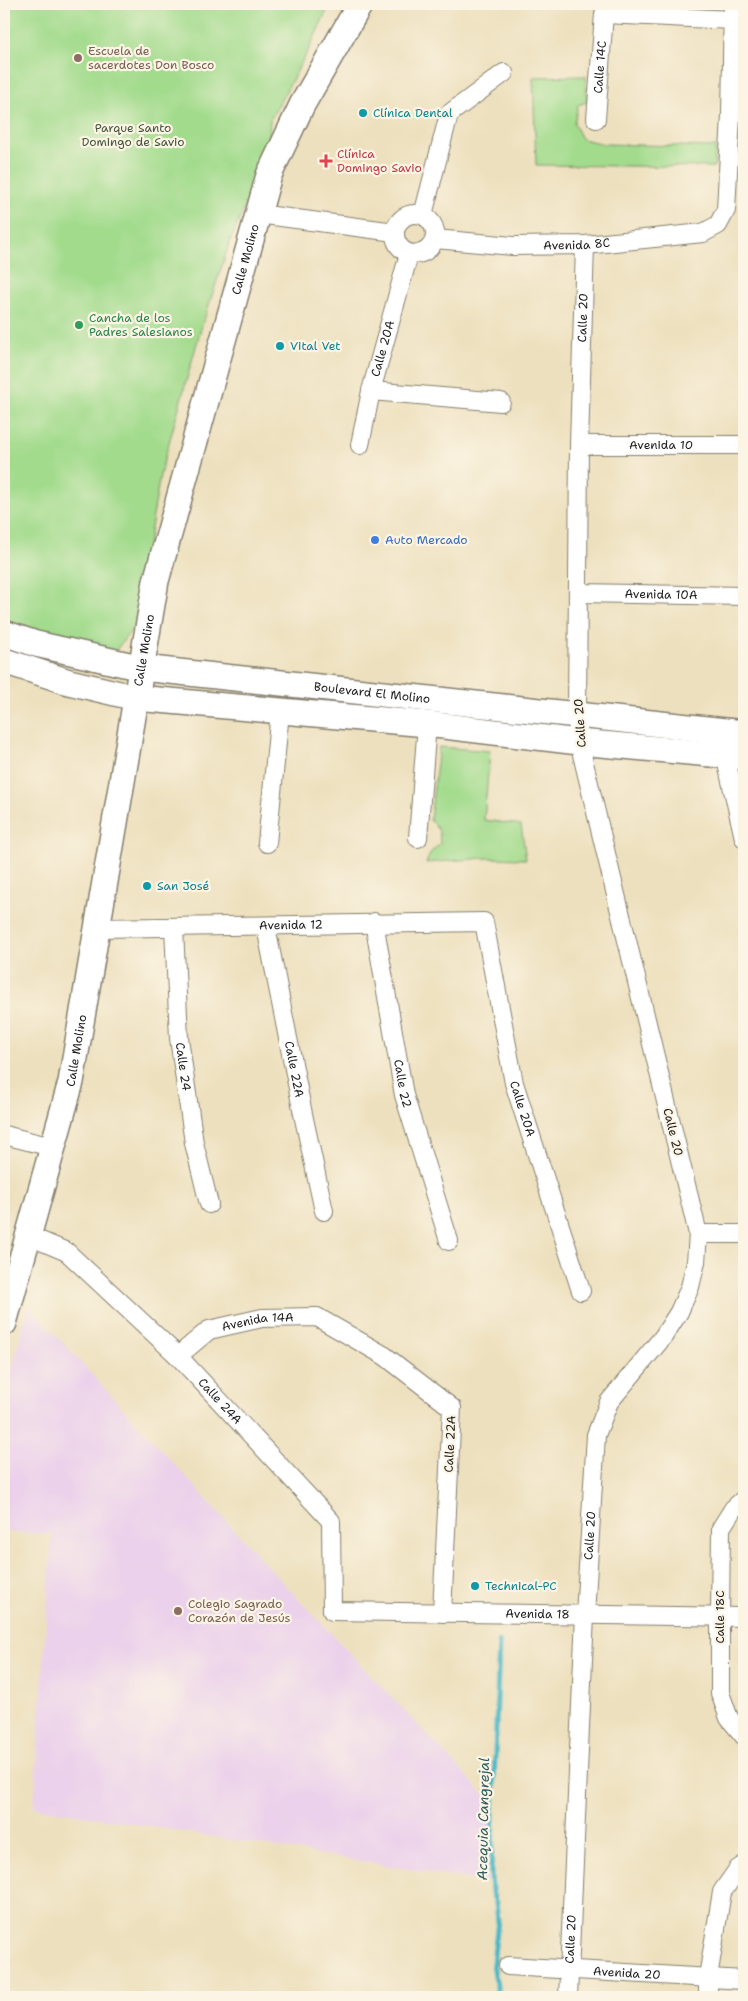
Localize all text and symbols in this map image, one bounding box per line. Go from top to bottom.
street label: Calle 14C [590,40,610,94]
place label: Escuela de sacerdotes Don Bosco [88,43,214,73]
marker: Escuela de sacerdotes Don Bosco [72,52,84,64]
place label: Clínica Dental [373,105,453,121]
marker: Clínica Dental [357,107,369,119]
park label: Parque Santo Domingo de Savio [81,120,185,150]
place label: Clínica Domingo Savio [337,146,422,176]
marker: Clínica Domingo Savio [319,154,333,168]
street label: Calle Molino [228,222,263,297]
street label: Avenida 8C [543,234,611,254]
street label: Calle 20 [574,293,592,343]
place label: Cancha de los Padres Salesianos [89,310,193,340]
street label: Calle 20A [367,318,398,379]
marker: Cancha de los Padres Salesianos [73,319,85,331]
place label: Vital Vet [290,338,341,354]
marker: Vital Vet [274,340,286,352]
street label: Avenida 10 [629,437,693,453]
place label: Auto Mercado [385,532,468,548]
marker: Auto Mercado [369,534,381,546]
street label: Avenida 10A [624,586,698,603]
street label: Calle Molino [130,613,158,687]
street label: Boulevard El Molino [313,679,431,707]
street label: Calle 20 [570,698,590,748]
place label: San José [157,878,209,894]
marker: San José [141,880,153,892]
street label: Avenida 12 [259,916,323,933]
street label: Calle Molino [62,1013,90,1088]
street label: Calle 22A [281,1040,308,1099]
street label: Calle 24 [172,1041,194,1092]
street label: Calle 22 [390,1058,415,1110]
street label: Calle 20A [506,1079,539,1139]
street label: Calle 20 [659,1106,687,1158]
street label: Avenida 14A [220,1309,294,1335]
street label: Calle 24A [195,1375,245,1428]
street label: Calle 22A [441,1415,459,1473]
street label: Calle 20 [580,1511,599,1560]
place label: Technical-PC [485,1578,557,1594]
marker: Technical-PC [469,1580,481,1592]
street label: Calle 18C [712,1590,728,1644]
place label: Colegio Sagrado Corazón de Jesús [188,1596,291,1626]
marker: Colegio Sagrado Corazón de Jesús [172,1605,184,1617]
street label: Avenida 18 [505,1606,570,1622]
water label: Acequia Cangrejal [473,1757,493,1881]
street label: Calle 20 [561,1914,580,1964]
street label: Avenida 20 [593,1963,661,1983]

